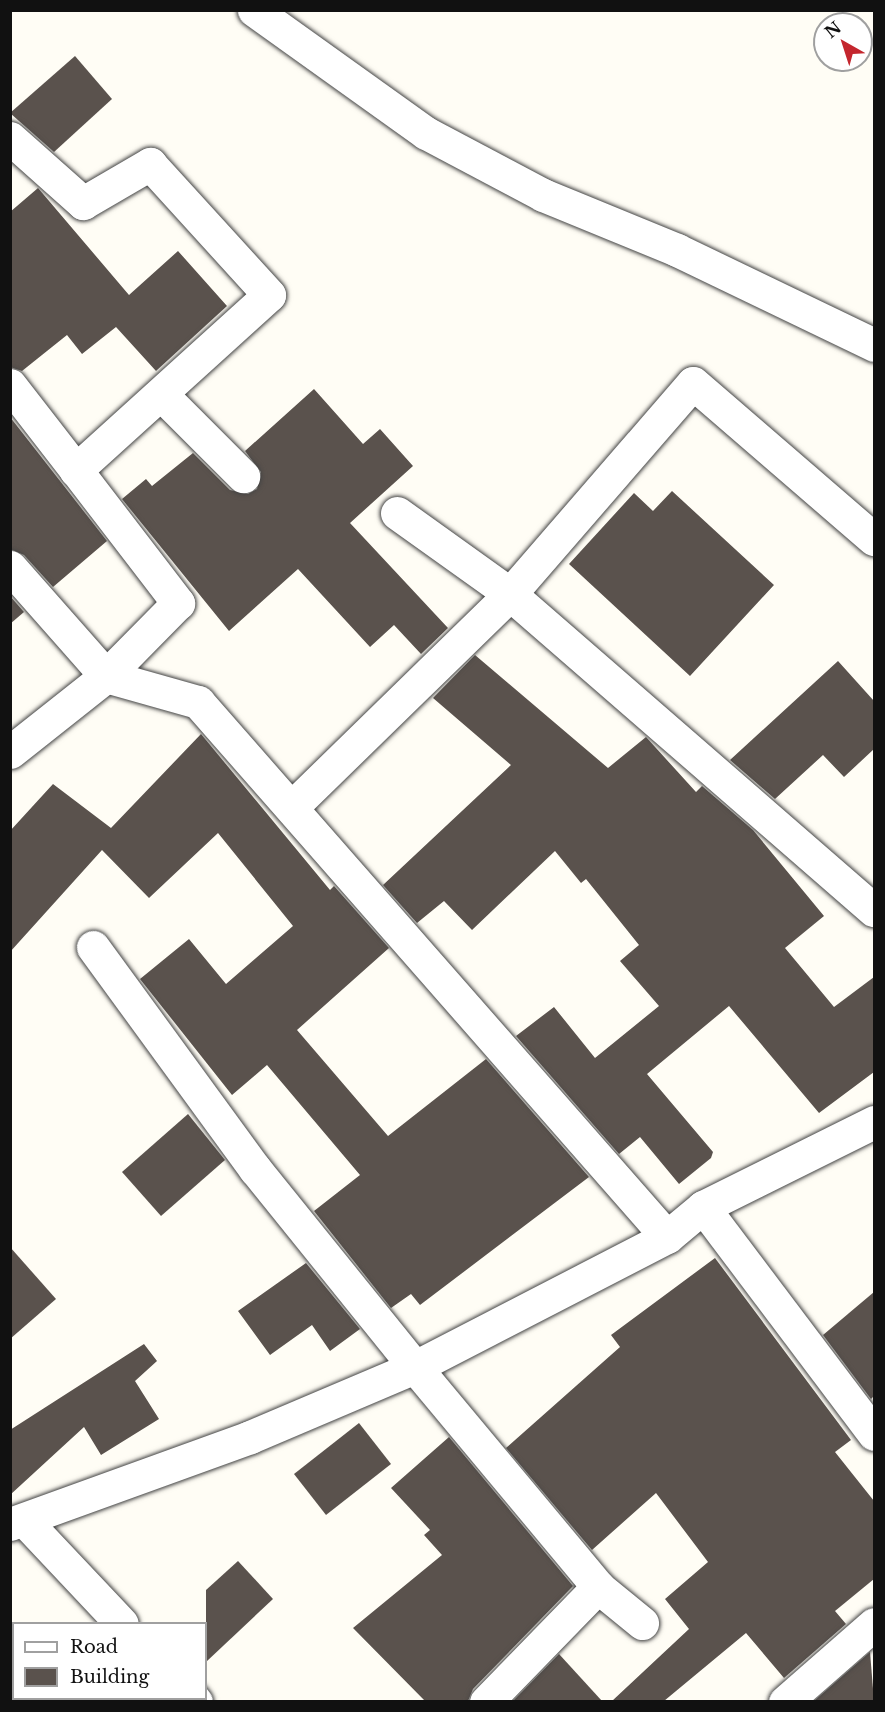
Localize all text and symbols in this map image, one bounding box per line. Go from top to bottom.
north arrow [813,12,873,72]
text: N [821,17,845,42]
legend [12,1622,207,1700]
text: Road [70,1636,118,1658]
text: Building [70,1666,149,1688]

